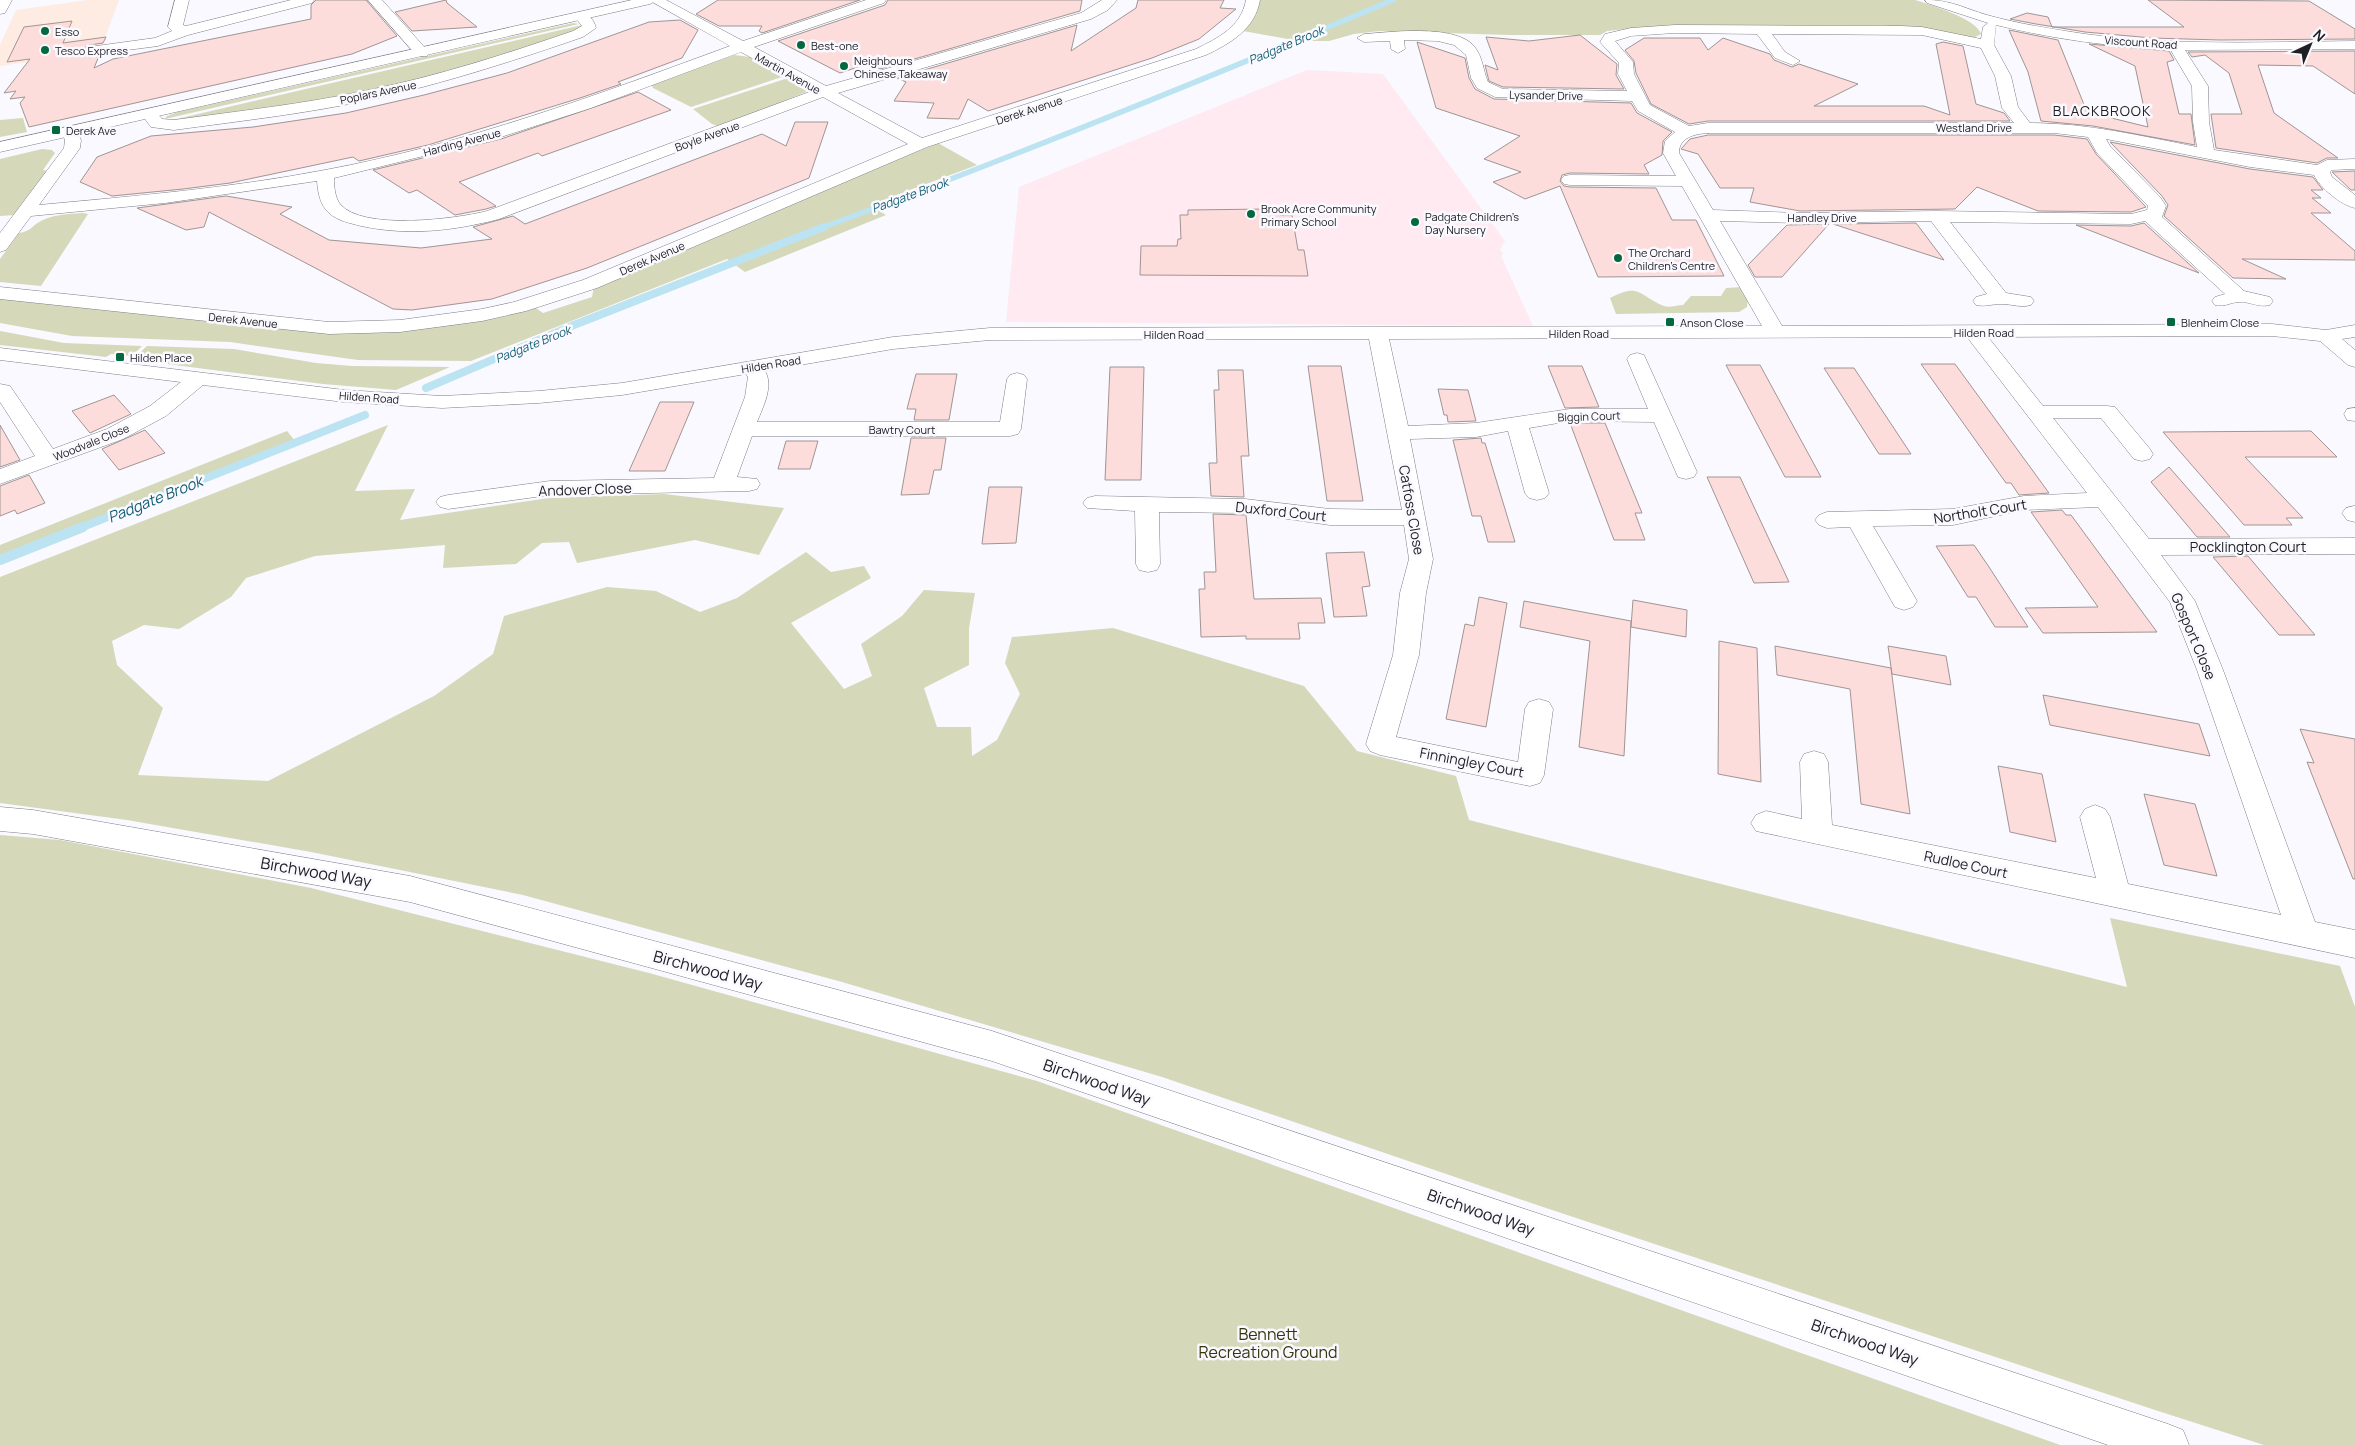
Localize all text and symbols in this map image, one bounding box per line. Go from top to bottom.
north arrow [2285,20,2335,70]
water label: Padgate Brook [1246,21,1328,68]
place label: Esso [55,24,80,39]
marker: Esso [39,25,51,37]
text: N [2309,25,2330,46]
street label: Viscount Road [2104,32,2178,52]
place label: Best-one [811,38,859,53]
marker: Best-one [795,39,807,51]
place label: Tesco Express [55,43,128,58]
marker: Tesco Express [39,44,51,56]
street label: Martin Avenue [753,49,824,97]
place label: Neighbours Chinese Takeaway [854,53,948,81]
marker: Neighbours Chinese Takeaway [838,60,850,72]
street label: Poplars Avenue [338,76,418,107]
street label: Lysander Drive [1509,87,1584,103]
street label: Derek Avenue [994,92,1065,128]
district label: BLACKBROOK [2053,101,2151,120]
street label: Boyle Avenue [673,117,742,155]
street label: Westland Drive [1936,120,2012,135]
place label: Derek Ave [66,123,117,138]
marker: Derek Ave [50,124,62,136]
street label: Harding Avenue [422,124,503,160]
water label: Padgate Brook [869,173,953,217]
place label: Brook Acre Community Primary School [1261,201,1377,229]
marker: Brook Acre Community Primary School [1245,208,1257,220]
place label: Padgate Children’s Day Nursery [1425,209,1519,237]
street label: Handley Drive [1787,210,1857,225]
marker: Padgate Children’s Day Nursery [1409,216,1421,228]
street label: Derek Avenue [617,237,687,278]
place label: The Orchard Children's Centre [1628,245,1716,273]
marker: The Orchard Children's Centre [1612,252,1624,264]
street label: Derek Avenue [208,309,279,331]
place label: Anson Close [1680,315,1744,330]
place label: Blenheim Close [2181,315,2260,330]
marker: Anson Close [1664,316,1676,328]
marker: Blenheim Close [2165,316,2177,328]
water label: Padgate Brook [493,320,575,367]
street label: Hilden Road [1954,325,2014,340]
street label: Hilden Road [1549,326,1609,341]
street label: Hilden Road [1144,327,1204,342]
place label: Hilden Place [130,350,192,365]
marker: Hilden Place [114,351,126,363]
street label: Hilden Road [740,352,802,376]
street label: Hilden Road [338,387,400,407]
street label: Biggin Court [1557,407,1621,425]
street label: Woodvale Close [51,420,132,464]
street label: Bawtry Court [869,422,935,437]
street label: Catfoss Close [1395,464,1429,556]
water label: Padgate Brook [105,470,208,528]
street label: Andover Close [538,478,632,500]
street label: Northolt Court [1932,494,2028,528]
street label: Duxford Court [1235,497,1328,525]
street label: Pocklington Court [2190,537,2307,556]
street label: Gosport Close [2167,590,2221,682]
street label: Finningley Court [1418,743,1526,781]
street label: Rudloe Court [1922,846,2010,882]
street label: Birchwood Way [259,851,374,893]
street label: Birchwood Way [651,945,766,995]
street label: Birchwood Way [1040,1053,1154,1111]
street label: Birchwood Way [1424,1183,1538,1241]
street label: Birchwood Way [1808,1313,1922,1371]
park label: Bennett Recreation Ground [1198,1323,1338,1363]

